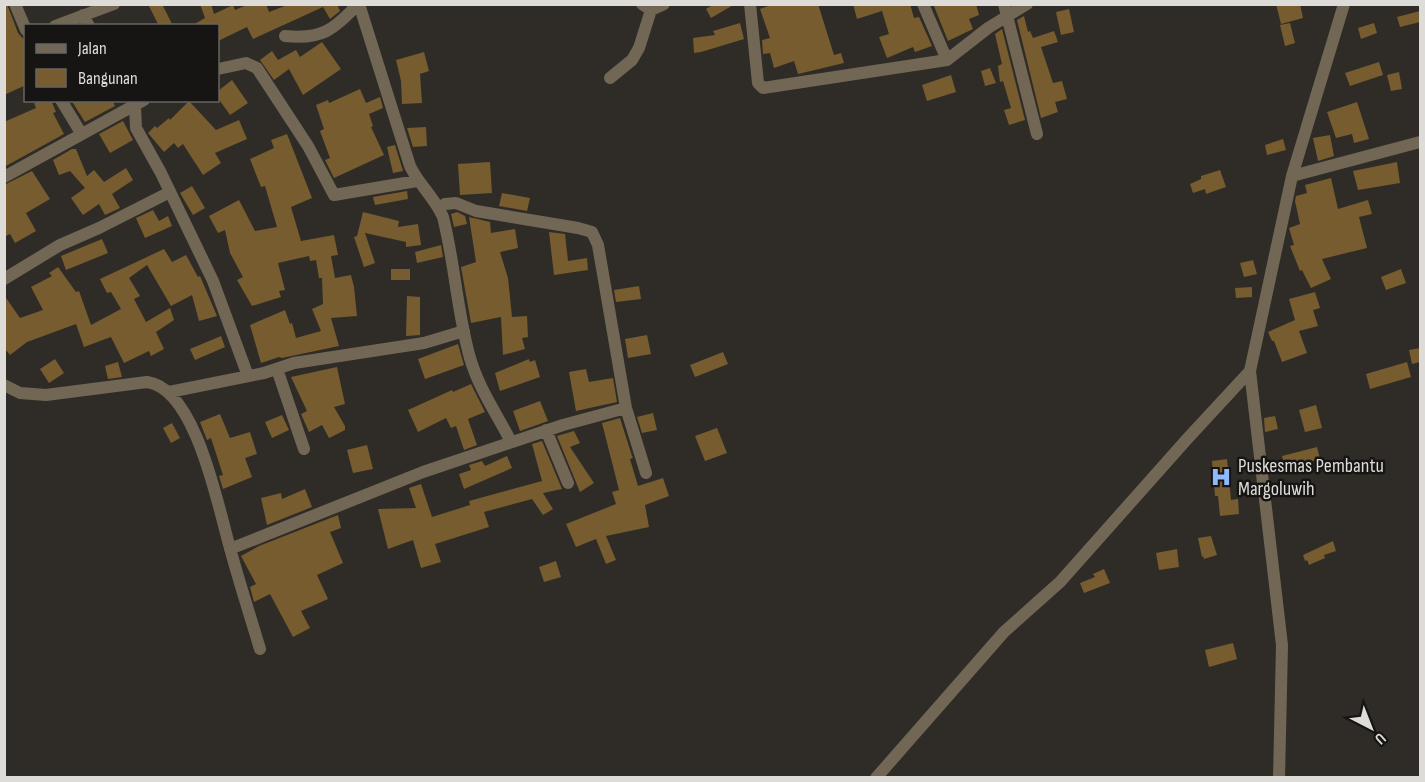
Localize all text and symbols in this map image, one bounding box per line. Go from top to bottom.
legend [24,24,219,102]
text: Jalan [77,38,107,59]
text: Bangunan [78,68,138,89]
place label: Puskesmas Pembantu Margoluwih [1238,454,1384,501]
hospital icon: Puskesmas Pembantu Margoluwih [1209,465,1233,489]
north arrow [1341,698,1401,758]
text: U [1371,728,1389,748]

